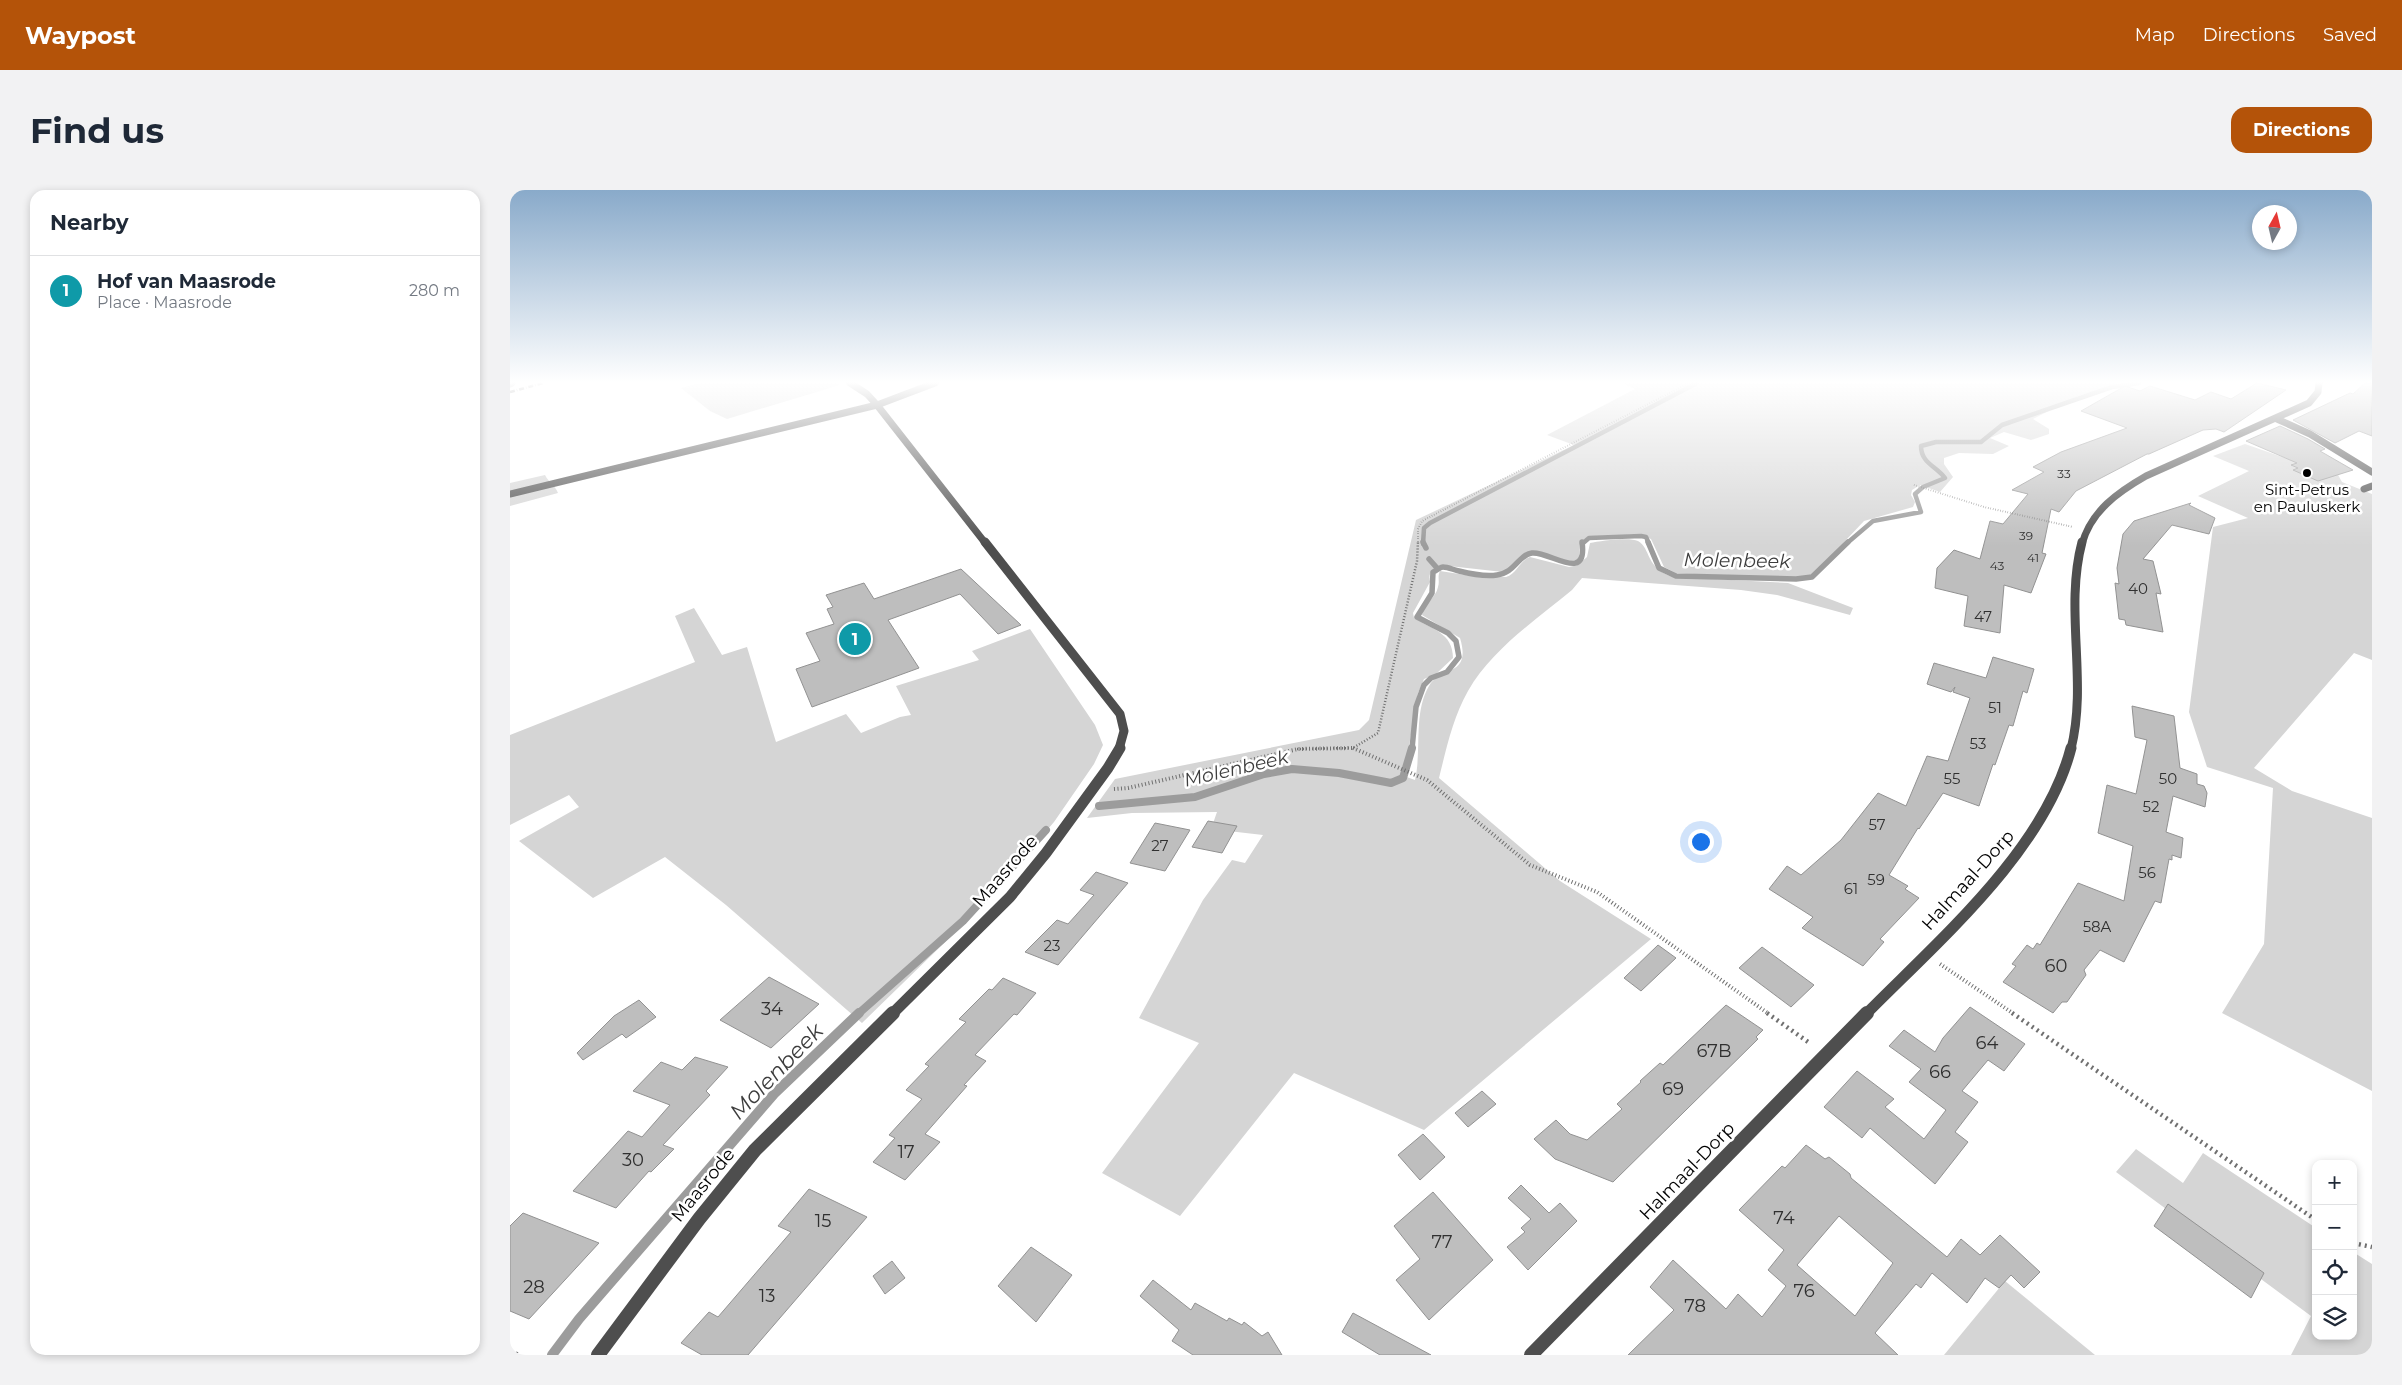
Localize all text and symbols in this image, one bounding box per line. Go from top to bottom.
text: Waypost [25,21,136,50]
text: Map [2135,24,2175,46]
text: Directions [2203,24,2295,46]
text: Saved [2323,24,2377,46]
button: Directions [2231,107,2372,153]
text: Find us [30,109,164,152]
north arrow [2252,205,2297,250]
text: Nearby [50,210,129,235]
text: Hof van Maasrode [97,270,276,293]
text: 1 [63,281,69,300]
text: 280 m [409,281,460,300]
text: Place · Maasrode [97,293,232,312]
house number: 33 [2057,466,2071,481]
marker: Sint-Petrus en Pauluskerk [2301,467,2313,479]
place label: Sint-Petrus en Pauluskerk [2254,480,2360,516]
house number: 39 [2019,528,2033,543]
water label: Molenbeek [1683,548,1791,573]
house number: 41 [2027,550,2039,565]
house number: 43 [1990,558,2004,573]
house number: 40 [2128,579,2148,598]
house number: 47 [1974,607,1992,626]
pin: 1 [839,620,871,658]
house number: 51 [1988,698,2002,717]
house number: 53 [1970,734,1986,753]
water label: Molenbeek [1182,745,1291,792]
house number: 55 [1944,769,1960,788]
house number: 50 [2159,769,2177,788]
house number: 52 [2143,797,2159,816]
house number: 57 [1868,815,1886,834]
street label: Halmaal-Dorp [1917,825,2019,935]
your location [1688,829,1714,855]
street label: Maasrode [968,830,1042,912]
house number: 27 [1151,836,1169,855]
house number: 56 [2138,863,2156,882]
house number: 59 [1867,870,1885,889]
house number: 61 [1844,879,1858,898]
house number: 58A [2083,917,2112,936]
house number: 23 [1044,936,1060,955]
house number: 60 [2045,955,2067,977]
house number: 34 [761,998,783,1020]
water label: Molenbeek [724,1017,830,1125]
house number: 64 [1976,1032,1999,1054]
house number: 67B [1697,1040,1732,1062]
house number: 66 [1929,1061,1951,1083]
house number: 69 [1662,1078,1684,1100]
street label: Halmaal-Dorp [1635,1117,1739,1225]
house number: 17 [897,1141,915,1163]
street label: Maasrode [667,1144,739,1226]
house number: 30 [622,1149,644,1171]
map controls [2312,1160,2357,1340]
button: + [2312,1160,2357,1205]
button: − [2312,1205,2357,1250]
house number: 74 [1773,1207,1795,1229]
house number: 15 [815,1210,831,1232]
house number: 77 [1431,1231,1453,1253]
button: locate [2312,1250,2357,1295]
house number: 28 [523,1276,545,1298]
house number: 76 [1793,1280,1815,1302]
house number: 13 [759,1285,775,1307]
house number: 78 [1684,1295,1706,1317]
button: layers [2312,1295,2357,1340]

